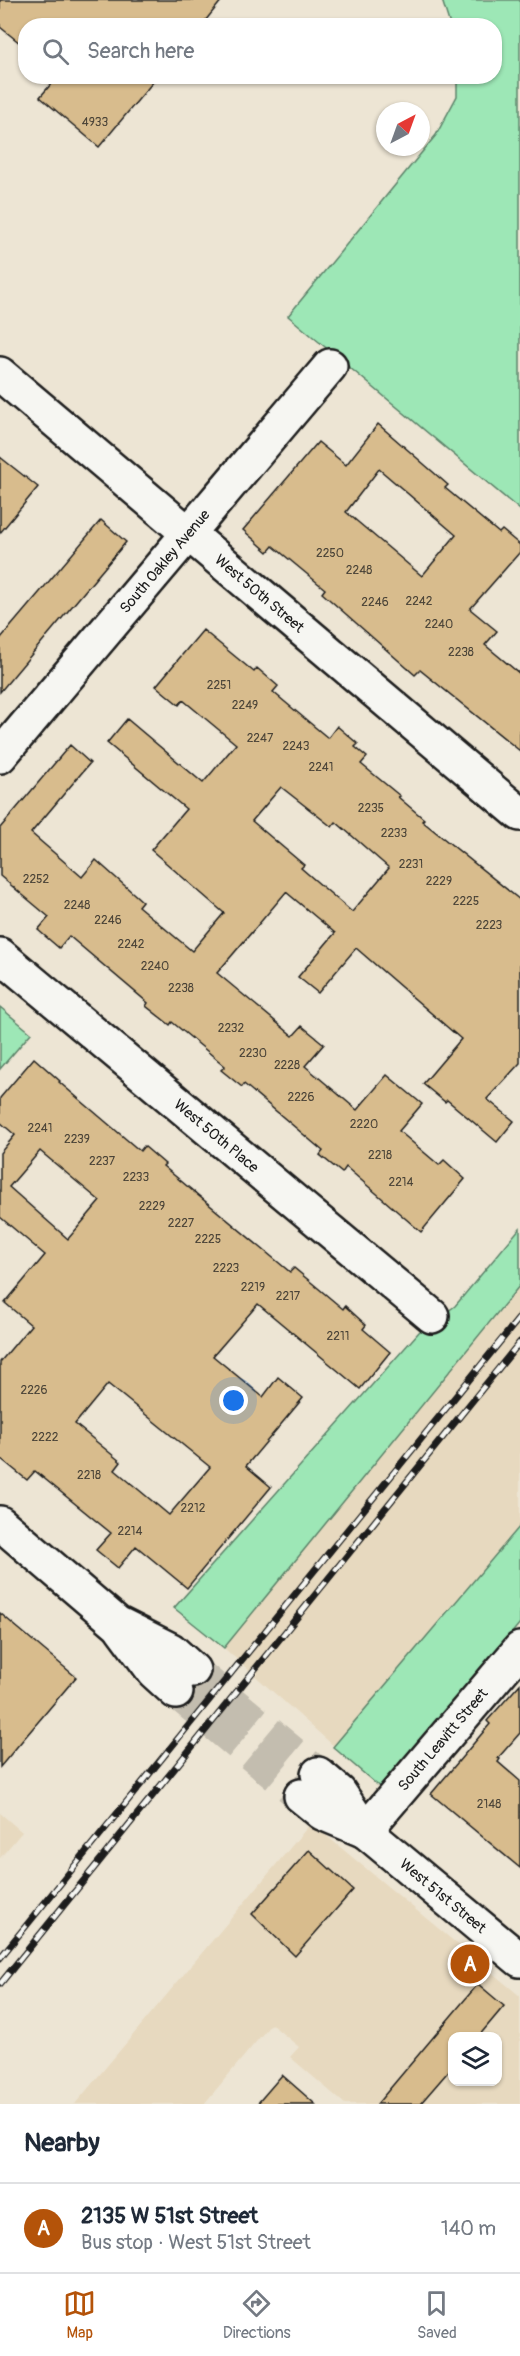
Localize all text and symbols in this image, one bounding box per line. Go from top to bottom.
search box [18,18,502,84]
icon: search [39,35,72,68]
text: Search here [87,37,194,65]
north arrow [376,102,430,156]
house number: 4933 [82,115,109,130]
street label: South Oakley Avenue [115,505,214,617]
house number: 2250 [316,546,344,561]
street label: West 50th Street [211,550,309,638]
house number: 2248 [346,563,372,578]
house number: 2242 [405,594,433,609]
house number: 2246 [361,595,389,610]
house number: 2240 [425,617,453,632]
house number: 2238 [448,645,474,660]
house number: 2251 [207,678,231,693]
house number: 2249 [232,698,258,713]
house number: 2247 [247,731,274,746]
house number: 2243 [282,739,310,754]
house number: 2241 [308,760,334,775]
house number: 2235 [358,801,384,816]
house number: 2233 [381,826,408,841]
house number: 2231 [399,857,423,872]
house number: 2252 [23,872,50,887]
house number: 2229 [426,874,452,889]
house number: 2225 [453,894,479,909]
house number: 2248 [64,898,90,913]
house number: 2246 [94,913,122,928]
house number: 2223 [476,918,503,933]
house number: 2242 [117,937,145,952]
house number: 2240 [141,959,169,974]
house number: 2238 [168,981,194,996]
house number: 2232 [218,1021,245,1036]
house number: 2230 [239,1046,267,1061]
house number: 2228 [274,1058,300,1073]
house number: 2226 [287,1090,315,1105]
street label: West 50th Place [170,1095,263,1177]
house number: 2220 [350,1117,378,1132]
house number: 2241 [27,1121,53,1136]
house number: 2239 [64,1132,90,1147]
house number: 2218 [368,1148,392,1163]
house number: 2237 [89,1154,116,1169]
house number: 2233 [123,1170,150,1185]
house number: 2214 [388,1175,414,1190]
house number: 2229 [139,1199,165,1214]
house number: 2227 [168,1216,195,1231]
house number: 2225 [195,1232,221,1247]
house number: 2223 [213,1261,240,1276]
house number: 2219 [241,1280,265,1295]
house number: 2217 [276,1289,301,1304]
house number: 2211 [327,1329,349,1344]
house number: 2226 [20,1383,48,1398]
your location [219,1386,248,1415]
house number: 2222 [32,1430,59,1445]
house number: 2218 [77,1468,101,1483]
house number: 2212 [181,1501,206,1516]
house number: 2214 [117,1524,143,1539]
street label: South Leavitt Street [394,1684,493,1795]
house number: 2148 [477,1797,501,1812]
street label: West 51st Street [396,1854,491,1938]
pin: A [450,1942,490,1986]
map controls [448,2032,502,2086]
button: layers [448,2032,502,2086]
text: Nearby [24,2127,100,2159]
text: 2135 W 51st Street [81,2202,258,2230]
text: A [37,2216,50,2241]
text: 140 m [441,2216,496,2241]
text: Bus stop · West 51st Street [81,2230,311,2255]
tab: Map [63,2287,96,2343]
tab: Directions [223,2287,291,2343]
tab: Saved [417,2287,457,2343]

